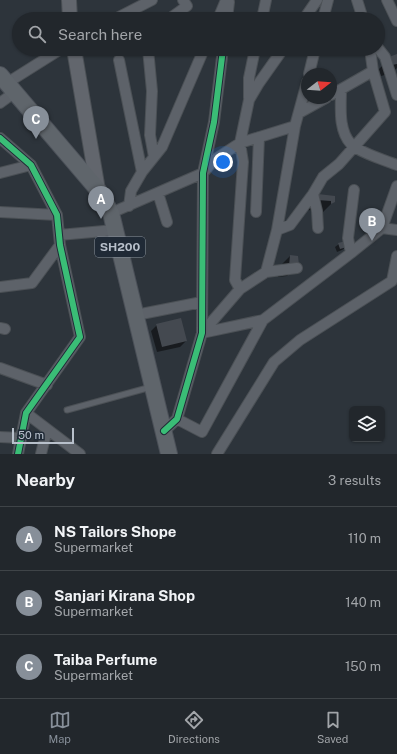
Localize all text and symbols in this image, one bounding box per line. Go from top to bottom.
search box [12,12,385,56]
icon: search [26,23,48,45]
text: Search here [58,26,142,43]
north arrow [301,68,337,104]
pin: C [23,106,49,139]
your location [213,152,233,172]
pin: A [88,186,114,219]
pin: B [359,208,385,241]
road number: SH200 [95,237,145,257]
map controls [349,406,385,442]
button: layers [349,406,385,442]
scale bar [12,426,74,445]
text: 50 m [18,429,44,441]
text: Nearby [16,470,75,490]
text: 3 results [328,473,381,488]
text: NS Tailors Shope [54,523,176,540]
text: A [24,531,34,546]
text: 110 m [348,531,381,546]
text: Supermarket [54,540,133,555]
text: Sanjari Kirana Shop [54,587,195,604]
text: B [25,595,33,610]
text: 140 m [345,595,381,610]
text: Supermarket [54,604,133,619]
text: Taiba Perfume [54,651,157,668]
text: C [24,659,34,674]
text: 150 m [345,659,381,674]
text: Supermarket [54,668,133,683]
tab: Map [49,709,71,745]
tab: Directions [168,709,220,745]
tab: Saved [317,709,348,745]

